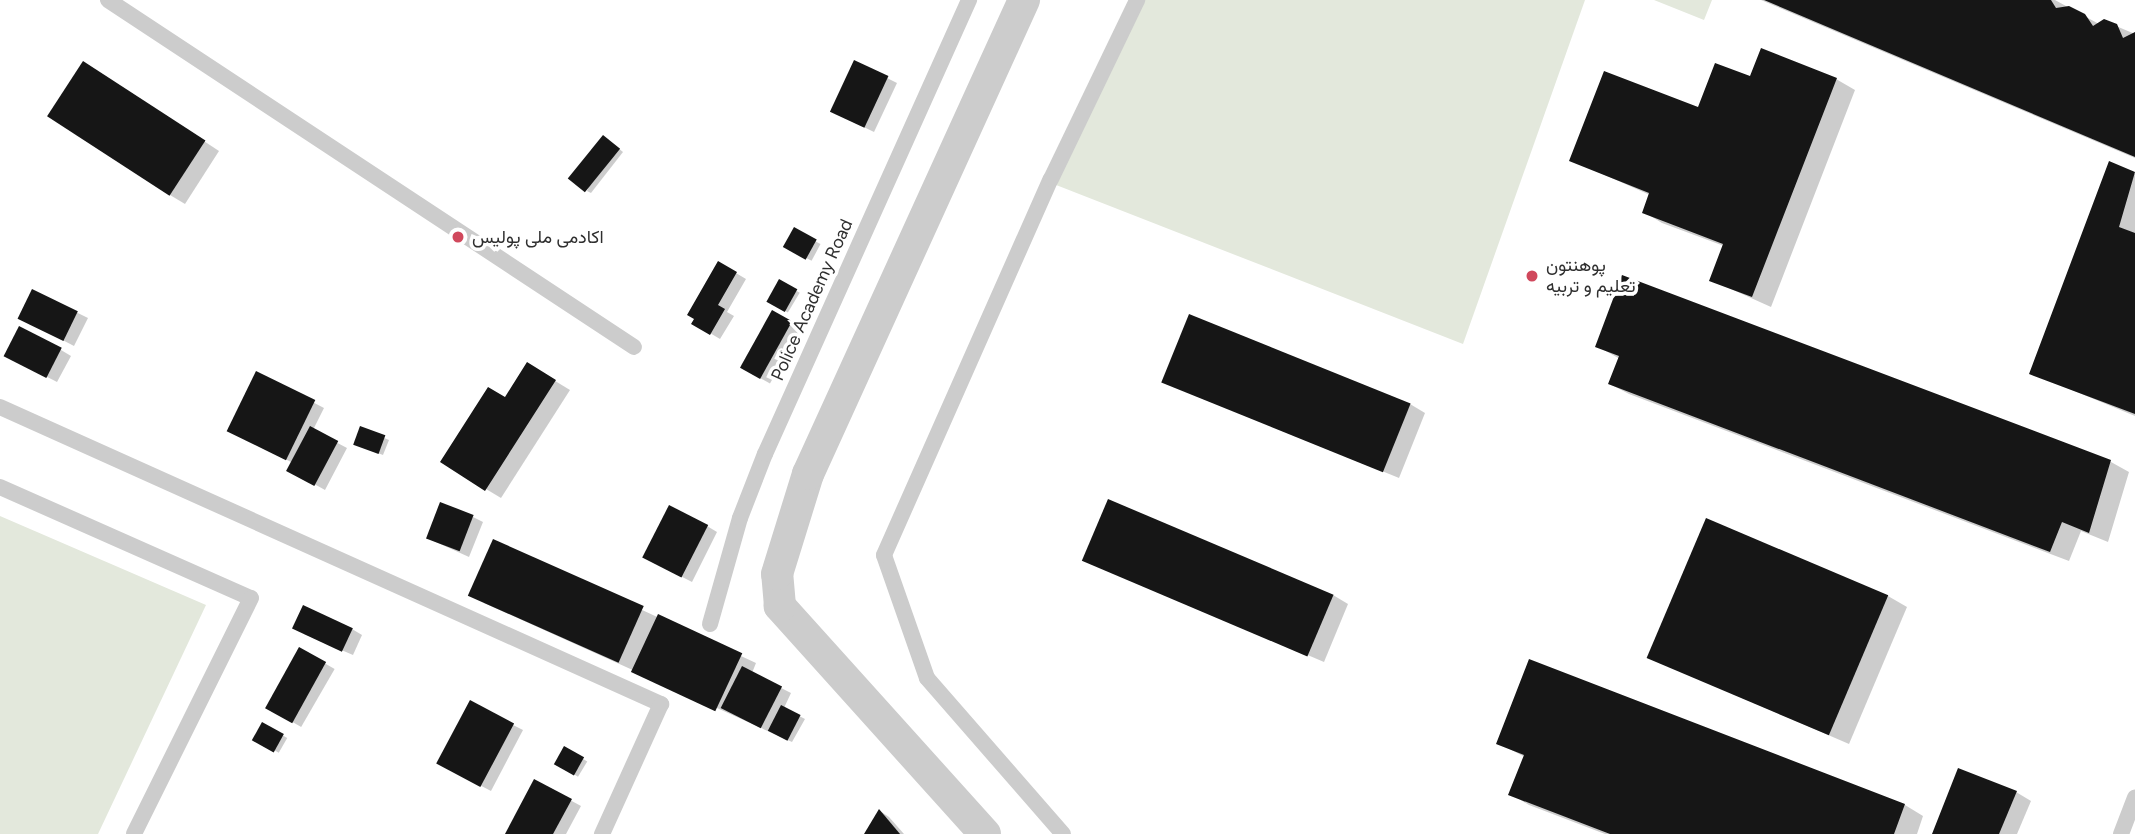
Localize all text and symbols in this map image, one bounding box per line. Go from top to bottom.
street label: Police Academy Road [767,216,857,384]
place label: اکادمی ملی پولیس [472,226,604,248]
marker: اکادمی ملی پولیس [450,229,466,245]
place label: پوهنتون تعلیم و تربیه [1546,255,1636,298]
marker: پوهنتون تعلیم و تربیه [1524,268,1540,284]

